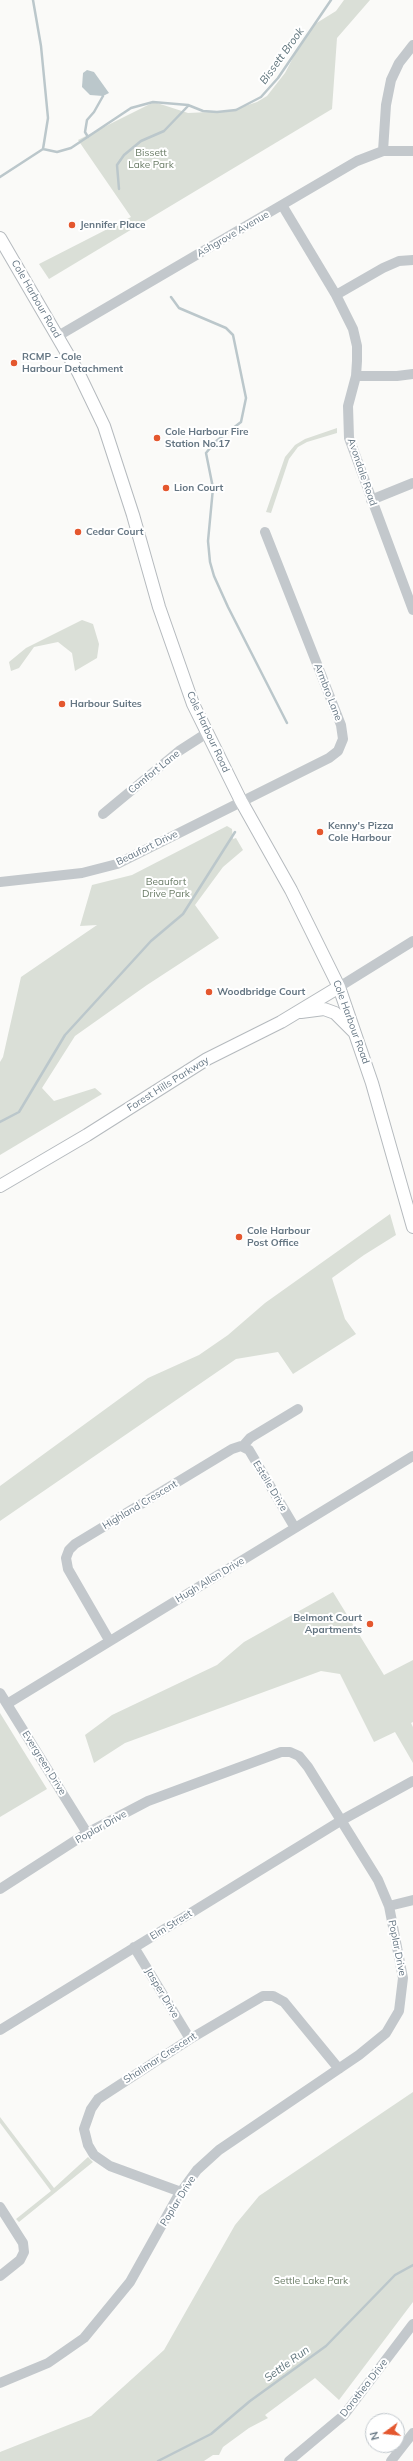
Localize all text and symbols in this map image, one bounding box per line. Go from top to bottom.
water label: Bissett Brook [257,25,307,87]
park label: Bissett Lake Park [128,147,174,170]
street label: Ashgrove Avenue [195,208,271,260]
place label: Jennifer Place [80,219,145,231]
marker: Jennifer Place [67,220,77,230]
street label: Cole Harbour Road [9,258,63,340]
place label: RCMP - Cole Harbour Detachment [22,351,123,374]
marker: RCMP - Cole Harbour Detachment [9,358,19,368]
place label: Cole Harbour Fire Station No.17 [165,426,249,450]
marker: Cole Harbour Fire Station No.17 [152,433,162,443]
street label: Avondale Road [345,437,379,507]
place label: Lion Court [174,482,223,494]
marker: Lion Court [161,483,171,493]
place label: Cedar Court [86,526,143,538]
marker: Cedar Court [73,527,83,537]
street label: Armbro Lane [312,662,344,722]
street label: Cole Harbour Road [184,690,232,774]
place label: Harbour Suites [70,698,142,710]
marker: Harbour Suites [57,699,67,709]
street label: Comfort Lane [126,748,182,796]
place label: Kenny's Pizza Cole Harbour [328,820,394,844]
marker: Kenny's Pizza Cole Harbour [315,827,325,837]
street label: Beaufort Drive [114,828,180,868]
park label: Beaufort Drive Park [142,876,190,900]
street label: Cole Harbour Road [330,979,372,1065]
place label: Woodbridge Court [217,986,305,998]
marker: Woodbridge Court [204,987,214,997]
street label: Forest Hills Parkway [125,1054,211,1114]
place label: Cole Harbour Post Office [247,1225,310,1248]
marker: Cole Harbour Post Office [234,1232,244,1242]
street label: Estelle Drive [250,1459,290,1513]
street label: Highland Crescent [100,1478,180,1532]
street label: Hugh Allen Drive [173,1555,247,1605]
place label: Belmont Court Apartments [293,1612,362,1636]
marker: Belmont Court Apartments [365,1619,375,1629]
street label: Evergreen Drive [20,1729,68,1797]
street label: Poplar Drive [73,1808,129,1846]
street label: Elm Street [148,1907,194,1943]
street label: Poplar Drive [386,1919,408,1977]
street label: Jasper Drive [142,1966,182,2020]
street label: Shalimar Crescent [121,2030,199,2086]
street label: Poplar Drive [158,2174,198,2228]
park label: Settle Lake Park [274,2275,348,2287]
water label: Settle Run [262,2343,312,2385]
street label: Dorothea Drive [338,2357,390,2419]
north arrow [365,2413,405,2453]
text: N [367,2430,382,2442]

